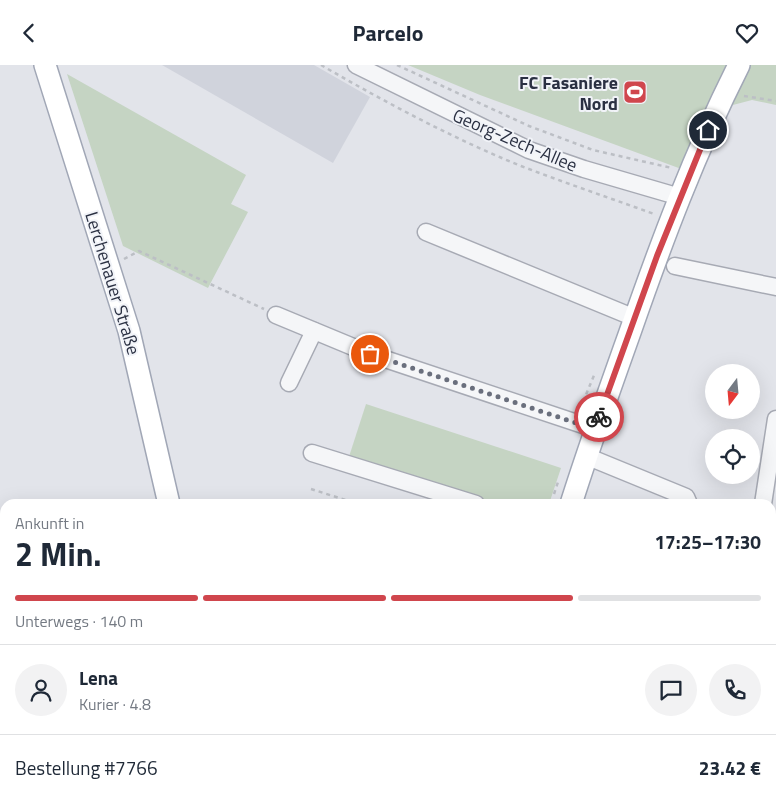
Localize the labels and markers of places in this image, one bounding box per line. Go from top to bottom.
place label: FC Fasaniere Nord [519,69,618,117]
sports icon: FC Fasaniere Nord [622,79,648,105]
pin [687,109,729,151]
pin [349,333,391,375]

